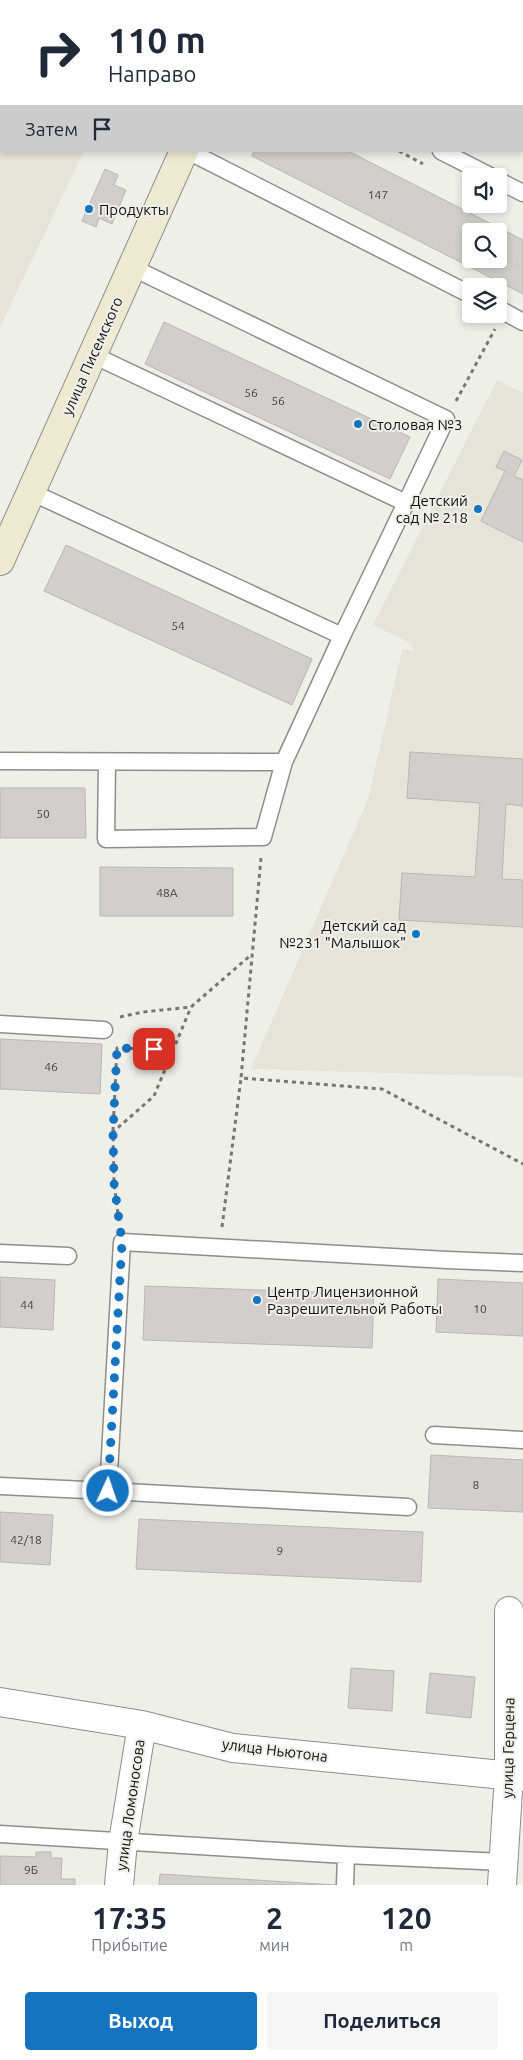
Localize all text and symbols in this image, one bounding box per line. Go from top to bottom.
icon: right [25,20,90,85]
text: 110 m [108,20,206,60]
text: Направо [108,61,196,86]
icon: arrive [88,115,116,143]
text: Затем [25,118,78,140]
map controls [462,168,507,323]
button: sound [462,168,507,213]
house number: 147 [368,188,388,201]
place label: Продукты [99,201,169,218]
marker: Продукты [83,203,95,215]
button: search [462,223,507,268]
button: layers [462,278,507,323]
street label: улица Писемского [58,294,126,418]
house number: 56 [244,386,258,399]
house number: 56 [271,394,285,407]
place label: Столовая №3 [368,416,462,433]
marker: Столовая №3 [352,418,364,430]
place label: Детский сад № 218 [396,492,468,526]
marker: Детский сад № 218 [472,503,484,515]
house number: 54 [171,619,185,632]
house number: 50 [36,807,50,820]
house number: 48А [156,886,178,899]
place label: Детский сад №231 "Малышок" [279,917,406,951]
marker: Детский сад №231 "Малышок" [410,928,422,940]
pin [133,1028,175,1070]
icon: arrive [140,1035,168,1063]
house number: 46 [44,1060,58,1073]
place label: Центр Лицензионной Разрешительной Работы [267,1283,442,1317]
marker: Центр Лицензионной Разрешительной Работы [251,1294,263,1306]
house number: 44 [20,1298,34,1311]
house number: 10 [473,1302,487,1315]
position arrow [81,1464,133,1516]
house number: 8 [473,1478,480,1491]
house number: 42/18 [10,1533,42,1546]
house number: 9 [277,1544,283,1557]
street label: улица Герцена [499,1697,517,1799]
street label: улица Ньютона [221,1735,329,1765]
street label: улица Ломоносова [112,1738,148,1872]
house number: 9Б [24,1863,38,1876]
text: 17:35 [92,1901,167,1935]
text: 2 [266,1901,283,1935]
text: 120 [381,1901,432,1935]
text: Прибытие [91,1936,168,1954]
text: мин [259,1936,290,1954]
text: m [399,1936,413,1954]
button: Выход [25,1992,257,2050]
button: Поделиться [267,1992,498,2050]

